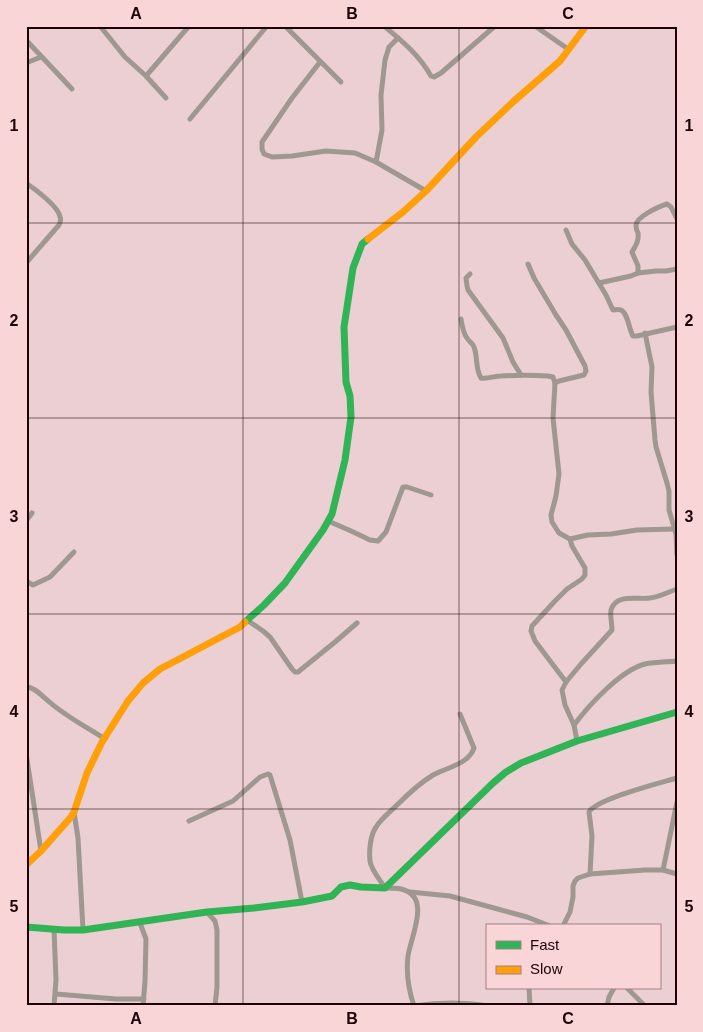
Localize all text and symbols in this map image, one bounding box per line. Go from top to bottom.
text: A [130,5,142,22]
text: B [346,5,358,22]
text: C [562,5,574,22]
text: 1 [10,117,19,134]
text: 1 [685,117,694,134]
text: 2 [10,312,19,329]
text: 2 [685,312,694,329]
text: 3 [10,508,19,525]
text: 3 [685,508,694,525]
text: 4 [10,703,19,720]
text: 4 [685,703,694,720]
text: 5 [10,898,19,915]
text: 5 [685,898,694,915]
legend [486,924,660,990]
text: Fast [530,936,560,953]
text: Slow [530,960,563,977]
text: A [130,1010,142,1027]
text: B [346,1010,358,1027]
text: C [562,1010,574,1027]

